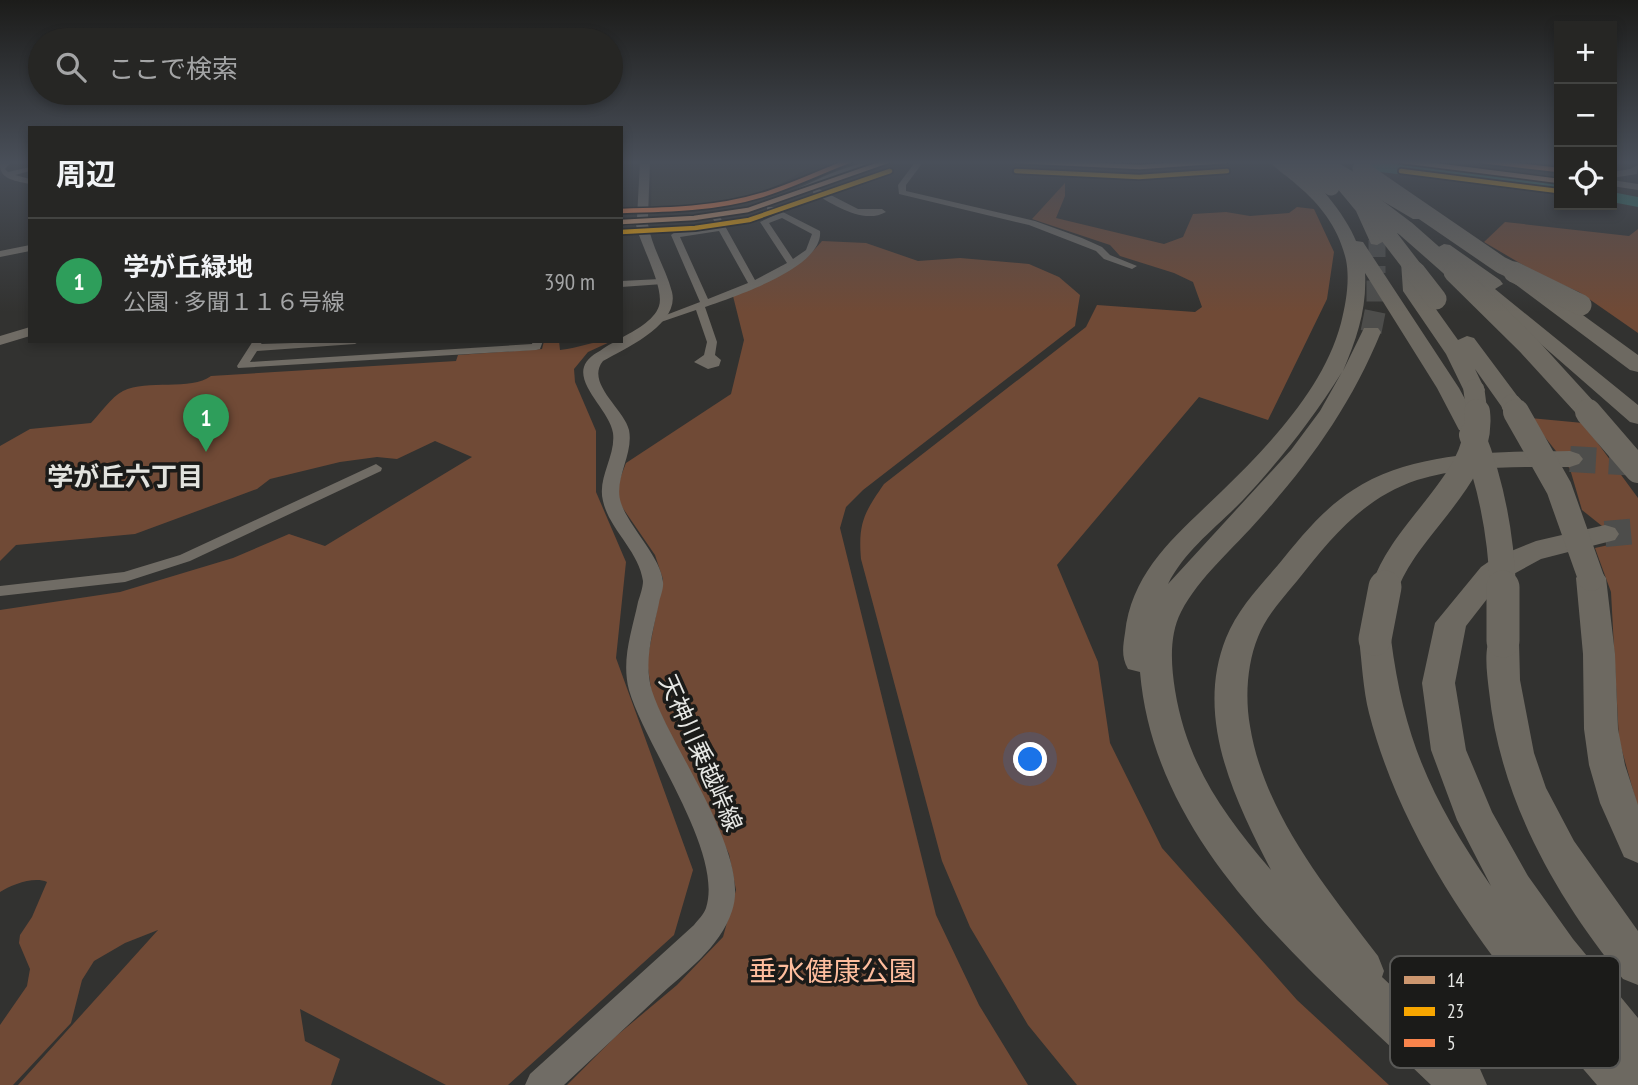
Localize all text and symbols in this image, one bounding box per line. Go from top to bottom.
map controls [1554,21,1617,210]
button: + [1554,21,1617,84]
search box [28,28,623,105]
icon: search [52,48,90,86]
text: ここで検索 [108,52,238,85]
button: − [1554,84,1617,147]
button: locate [1554,147,1617,210]
text: 周辺 [56,154,116,193]
text: 学が丘緑地 [123,250,253,283]
text: 1 [74,267,85,296]
text: 390 m [544,267,595,296]
text: 公園 · 多聞１１６号線 [123,287,345,316]
pin: 1 [183,394,229,452]
district label: 学が丘六丁目 [47,460,203,493]
street label: 天神川乗越峠線 [653,670,749,836]
your location [1013,742,1047,776]
park label: 垂水健康公園 [749,952,917,989]
legend [1390,956,1620,1068]
text: 14 [1447,968,1465,992]
text: 23 [1447,999,1464,1023]
text: 5 [1447,1031,1456,1055]

